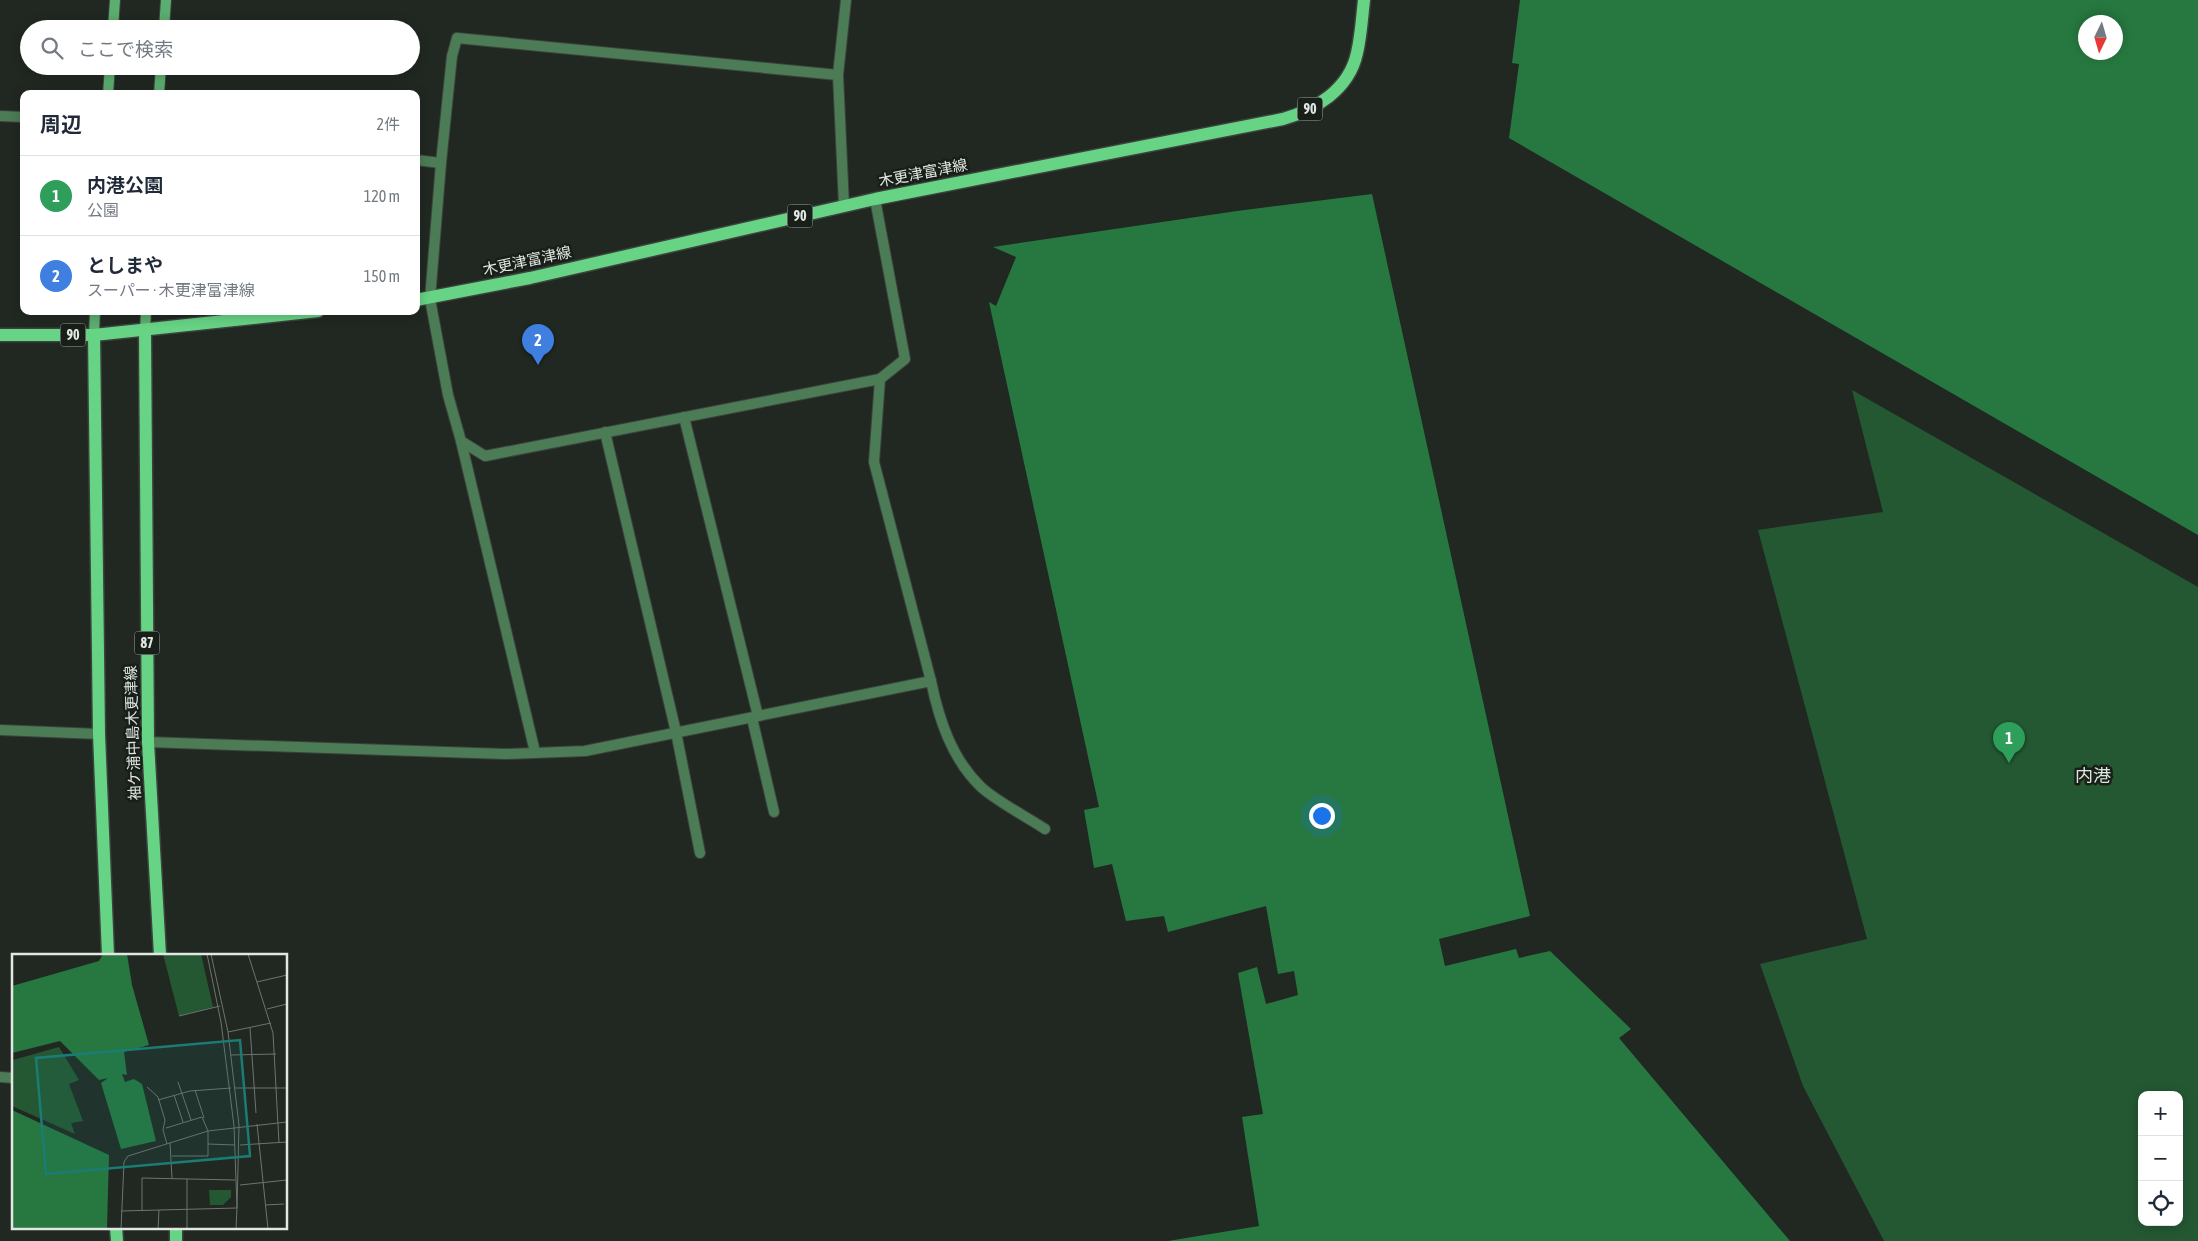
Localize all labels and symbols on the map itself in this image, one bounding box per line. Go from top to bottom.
north arrow [2078,15,2123,60]
road number: 90 [1298,98,1322,120]
street label: 木更津富津線 [877,156,969,189]
road number: 90 [788,205,812,228]
street label: 木更津富津線 [481,243,573,278]
road number: 90 [60,324,86,346]
pin: 2 [522,324,554,365]
road number: 87 [134,632,160,654]
street label: 袖ケ浦中島木更津線 [122,665,143,801]
pin: 1 [1993,722,2025,763]
district label: 内港 [2075,765,2111,786]
your location [1309,803,1335,829]
inset map [12,954,288,1228]

